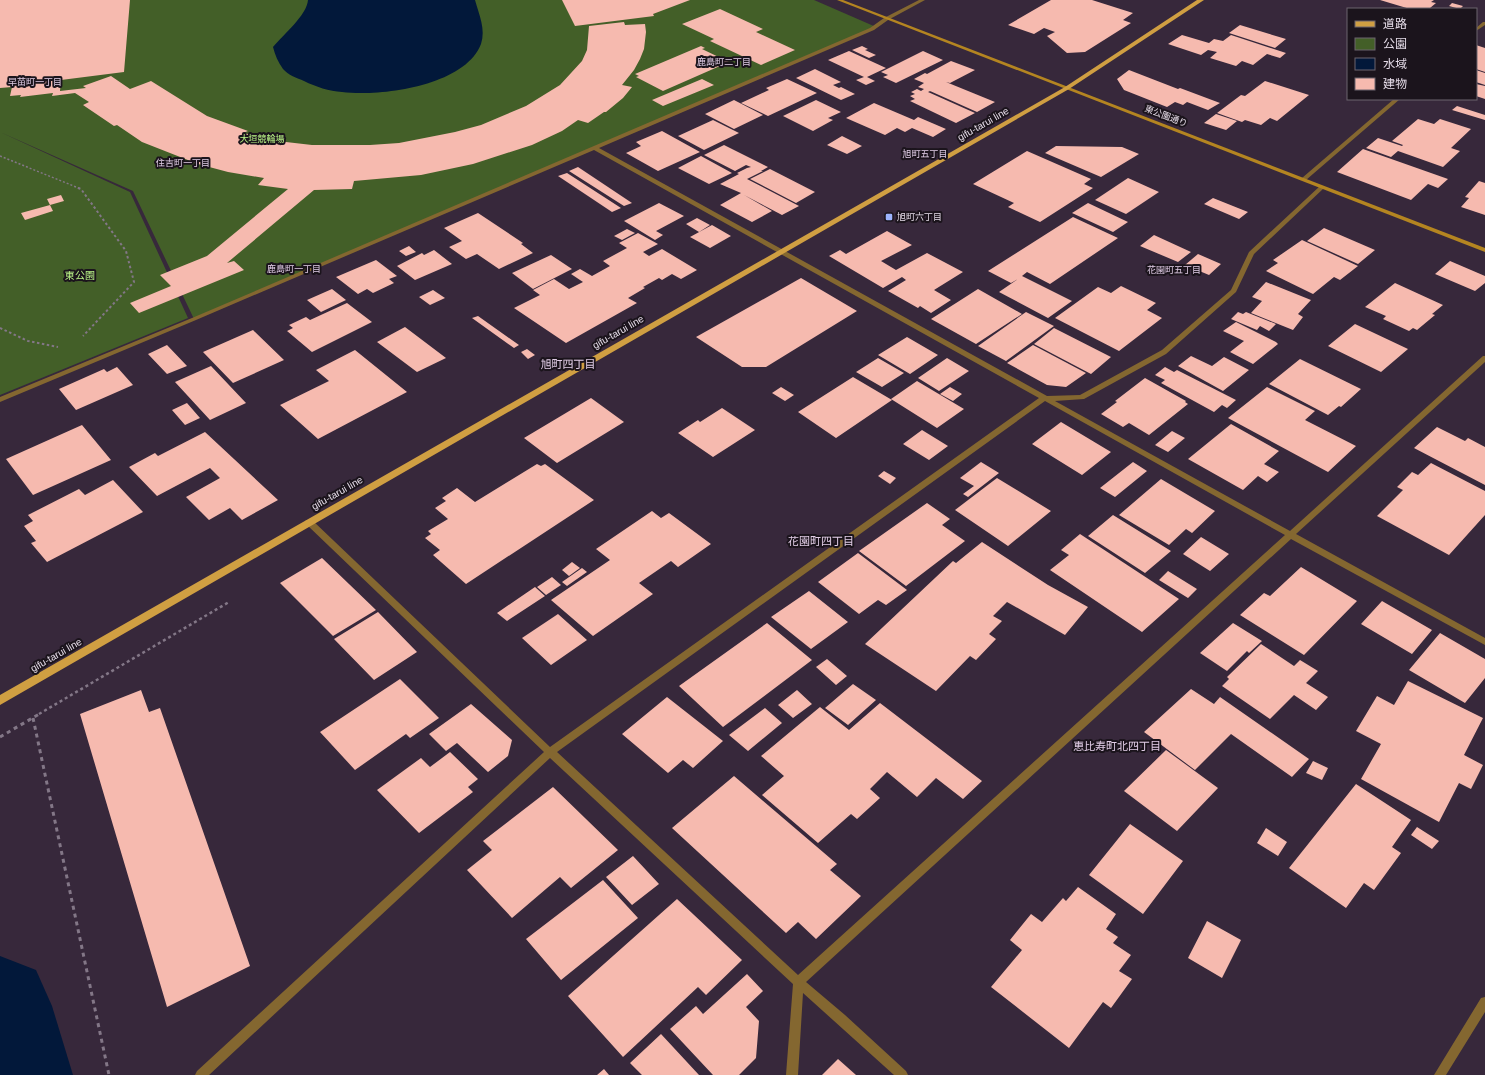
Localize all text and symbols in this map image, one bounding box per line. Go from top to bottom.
legend [1347,8,1477,100]
text: 道路 [1383,17,1407,31]
text: 公園 [1383,37,1407,51]
district label: 鹿島町二丁目 [697,57,751,67]
text: 水域 [1383,57,1407,71]
district label: 早苗町一丁目 [8,77,62,87]
text: 建物 [1383,77,1407,91]
street label: 東公園通り [1143,103,1189,129]
street label: gifu-tarui line [955,105,1011,143]
park label: 大垣競輪場 [239,133,285,144]
district label: 旭町五丁目 [902,149,948,159]
district label: 住吉町一丁目 [155,158,210,168]
marker: 旭町六丁目 [884,212,894,222]
place label: 旭町六丁目 [897,212,942,222]
district label: 鹿島町一丁目 [267,264,321,274]
district label: 花園町五丁目 [1147,265,1201,275]
park label: 東公園 [65,270,95,281]
street label: gifu-tarui line [590,313,646,351]
district label: 旭町四丁目 [541,358,596,370]
street label: gifu-tarui line [309,474,365,512]
district label: 花園町四丁目 [788,535,854,547]
street label: gifu-tarui line [28,636,84,674]
district label: 恵比寿町北四丁目 [1073,740,1161,752]

